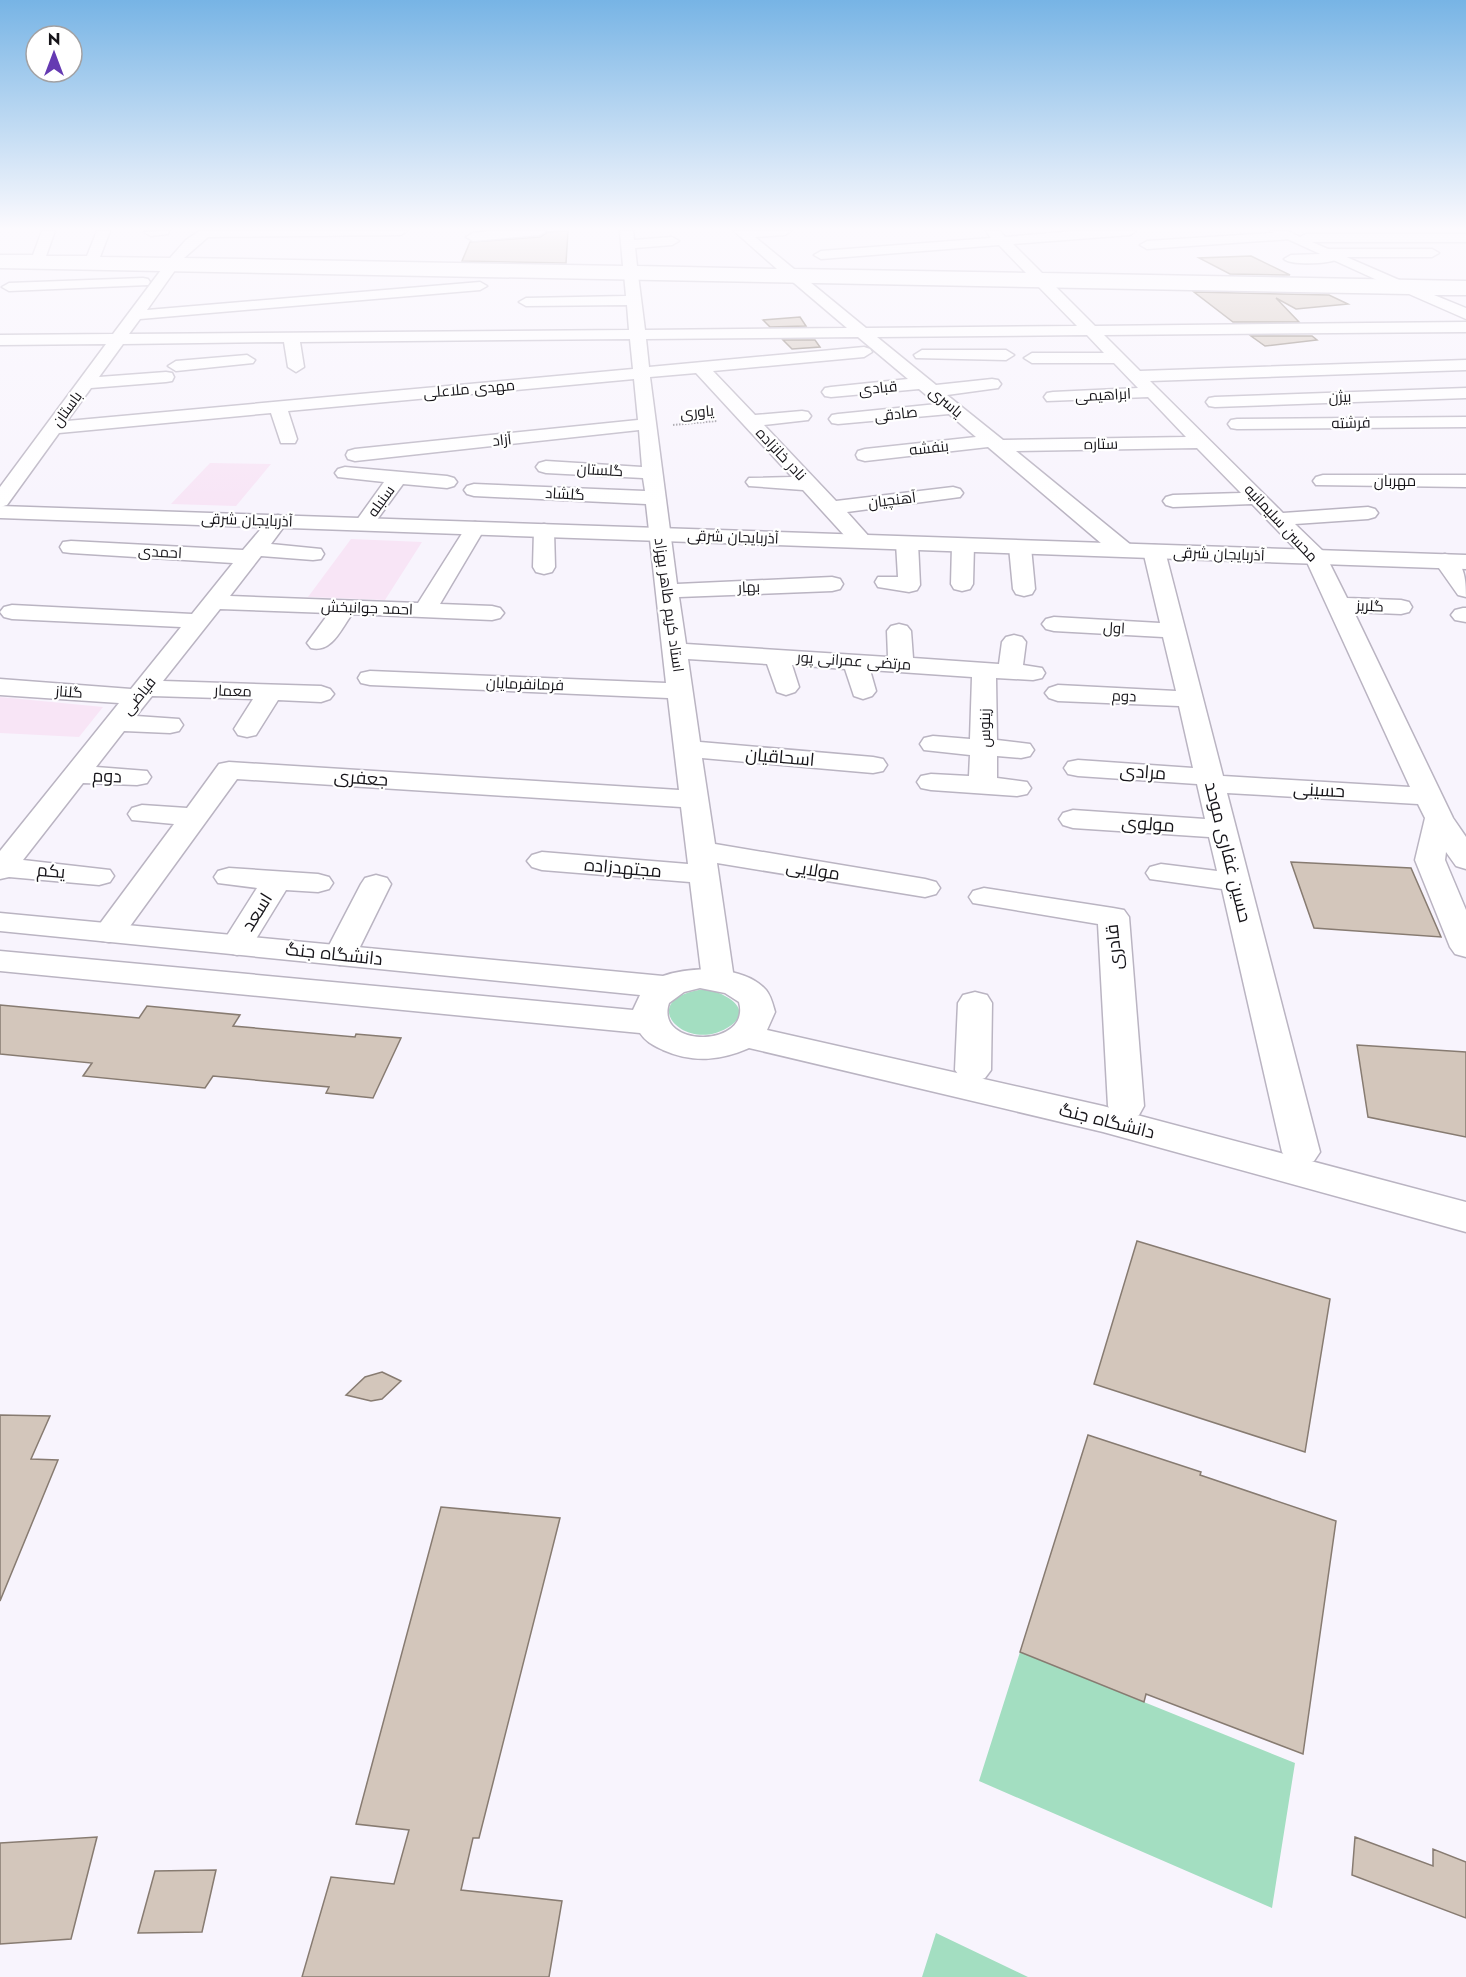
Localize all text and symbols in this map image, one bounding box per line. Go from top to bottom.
north arrow [24,24,84,84]
text: N [48,28,60,51]
street label: مهدی ملاعلی [422,374,516,404]
street label: قبادی [858,375,898,401]
street label: یاسری [924,381,968,423]
street label: ابراهیمی [1074,383,1132,407]
street label: باستان [46,386,88,432]
street label: بیژن [1328,386,1352,408]
street label: یاوری [679,400,715,424]
street label: صادقی [873,401,919,427]
street label: فرشته [1331,412,1371,434]
street label: نادر خانزاده [751,423,811,485]
street label: آزاد [491,428,513,452]
street label: ستاره [1084,433,1118,455]
street label: بنفشه [908,435,950,461]
street label: گلستان [576,458,624,482]
street label: مهربان [1374,470,1416,492]
street label: محسن سلیمانیه [1239,479,1323,567]
street label: سنبله [362,481,400,521]
street label: گلشاد [545,482,585,506]
street label: آهنچیان [867,486,917,514]
street label: آذربایجان شرقی [201,507,293,533]
street label: آذربایجان شرقی [687,524,779,550]
street label: استاد کریم طاهر بهزاد [649,536,689,674]
street label: احمدی [137,540,183,564]
street label: آذربایجان شرقی [1173,541,1265,567]
street label: بهار [736,576,761,598]
street label: گلریز [1355,594,1384,617]
street label: احمد جوانبخش [321,595,413,621]
street label: اول [1102,616,1126,640]
street label: مرتضی عمرانی پور [795,646,912,676]
street label: فیاضی [117,672,161,720]
street label: فرمانفرمایان [486,672,564,696]
street label: معمار [213,679,252,703]
street label: گلناز [54,680,83,704]
street label: دوم [1111,685,1137,707]
street label: زینوس [974,708,996,748]
street label: اسحاقیان [744,741,816,773]
street label: مرادی [1119,757,1167,787]
street label: دوم [92,762,122,790]
street label: جعفری [333,763,389,793]
street label: حسینی [1292,776,1346,804]
street label: حسین غفاری موحد [1198,779,1258,925]
street label: مولوی [1120,809,1176,839]
street label: مجتهدزاده [583,852,663,884]
street label: مولایی [784,853,842,887]
street label: یکم [36,857,67,885]
street label: اسعد [235,888,279,936]
street label: قادری [1099,923,1129,971]
street label: دانشگاه جنگ [284,936,384,972]
street label: دانشگاه جنگ [1056,1097,1158,1145]

